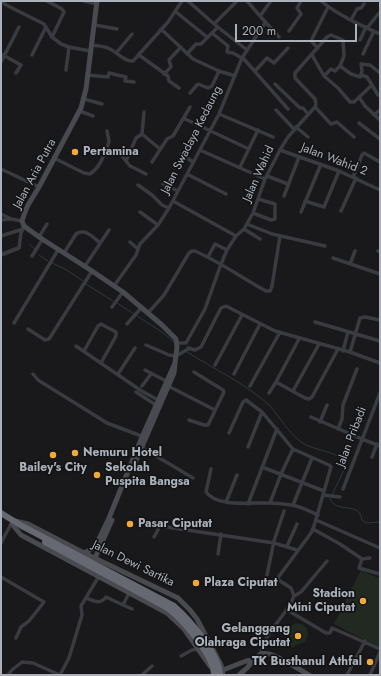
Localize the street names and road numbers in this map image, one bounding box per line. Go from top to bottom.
street label: Jalan Swadaya Kedaung [158,84,226,196]
street label: Jalan Aria Putra [11,137,59,211]
street label: Jalan Wahid 2 [299,141,369,179]
street label: Jalan Wahid [240,144,278,204]
street label: Jalan Pribadi [334,405,370,469]
street label: Jalan Dewi Sartika [90,538,176,590]

